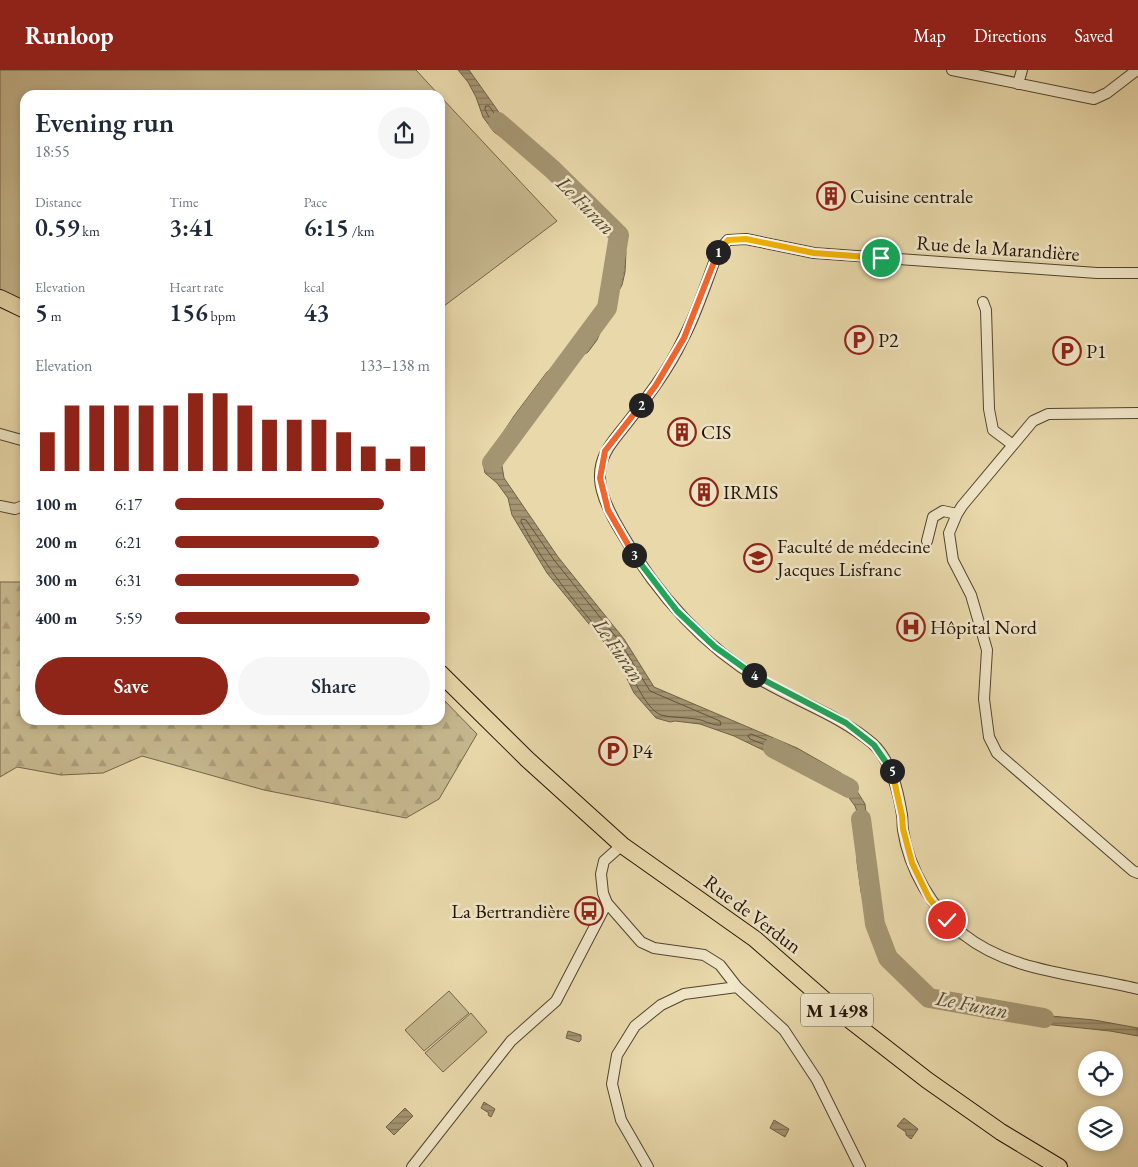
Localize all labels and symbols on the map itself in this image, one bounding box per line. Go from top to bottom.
water label: Le Furan [550,169,621,240]
building icon: Cuisine centrale [816,181,846,211]
place label: Cuisine centrale [850,183,973,209]
street label: Rue de la Marandière [916,229,1081,267]
pin [860,237,902,279]
pin: 1 [706,240,730,264]
parking icon: P2 [844,325,874,355]
place label: P2 [878,327,899,353]
parking icon: P1 [1052,336,1082,366]
place label: P1 [1086,338,1107,364]
pin: 2 [628,392,654,418]
building icon: CIS [667,417,697,447]
place label: CIS [701,419,731,445]
building icon: IRMIS [689,477,719,507]
place label: IRMIS [723,479,778,505]
place label: Faculté de médecine Jacques Lisfranc [775,533,931,582]
pin: 3 [622,542,646,568]
school or university icon: Faculté de médecine Jacques Lisfranc [743,543,773,573]
water label: Le Furan [587,612,651,688]
hospital icon: Hôpital Nord [896,612,926,642]
place label: Hôpital Nord [930,614,1038,640]
pin: 4 [742,662,766,688]
parking icon: P4 [598,736,628,766]
place label: P4 [632,738,653,764]
pin: 5 [880,758,904,784]
street label: Rue de Verdun [699,869,807,959]
bus stop icon: La Bertrandière [574,896,604,926]
place label: La Bertrandière [451,898,570,924]
pin [926,899,968,941]
water label: Le Furan [933,984,1010,1024]
road number: M 1498 [801,994,873,1026]

